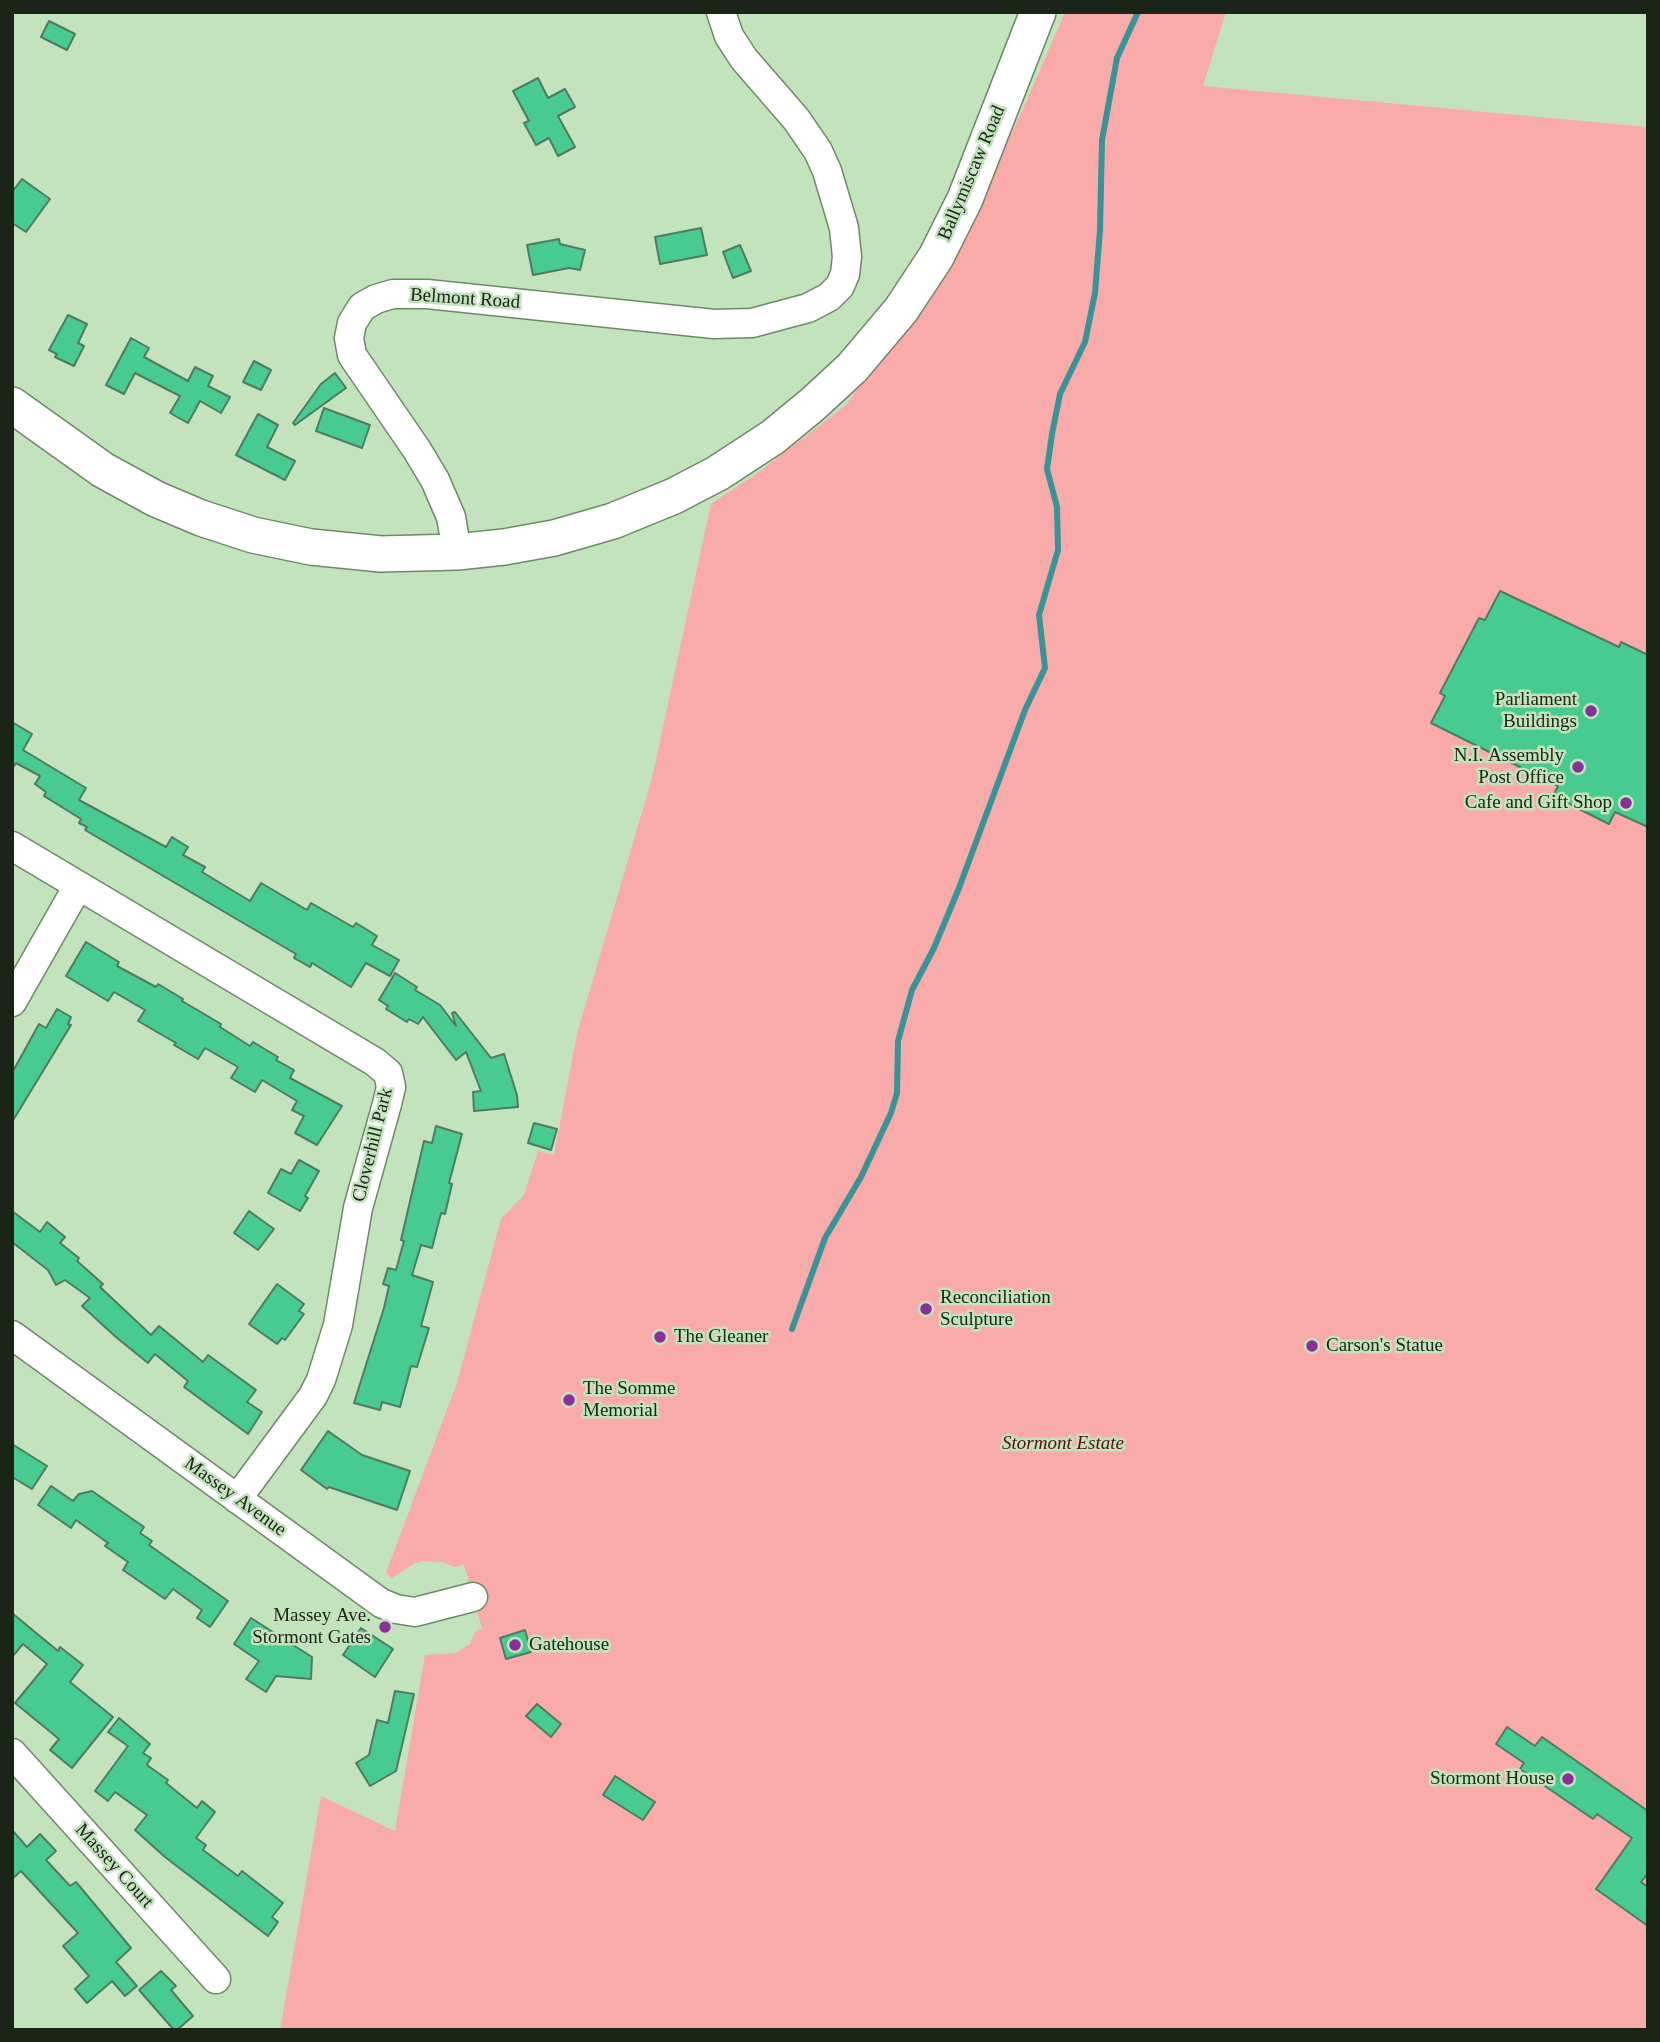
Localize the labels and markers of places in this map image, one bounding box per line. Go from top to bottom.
place label: Parliament Buildings [1495,689,1577,733]
marker: Parliament Buildings [1583,703,1599,719]
place label: N.I. Assembly Post Office [1454,745,1564,789]
marker: N.I. Assembly Post Office [1570,759,1586,775]
place label: Cafe and Gift Shop [1465,792,1612,814]
marker: Cafe and Gift Shop [1618,795,1634,811]
place label: Reconciliation Sculpture [940,1287,1051,1331]
marker: Reconciliation Sculpture [918,1301,934,1317]
place label: The Gleaner [674,1326,768,1348]
marker: The Gleaner [652,1329,668,1345]
place label: Carson's Statue [1326,1335,1443,1357]
marker: Carson's Statue [1304,1338,1320,1354]
place label: The Somme Memorial [583,1378,675,1422]
marker: The Somme Memorial [561,1392,577,1408]
place label: Massey Ave. Stormont Gates [252,1605,371,1649]
marker: Massey Ave. Stormont Gates [377,1619,393,1635]
place label: Gatehouse [529,1634,609,1656]
marker: Gatehouse [507,1637,523,1653]
place label: Stormont House [1430,1768,1554,1790]
marker: Stormont House [1560,1771,1576,1787]

